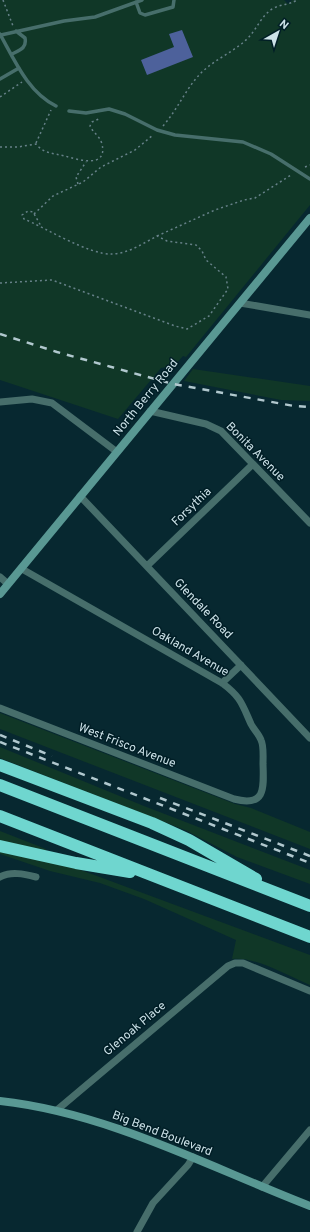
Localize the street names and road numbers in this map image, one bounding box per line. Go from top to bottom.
street label: North Berry Road [110,356,182,440]
street label: Bonita Avenue [222,419,288,485]
street label: Forsythia [169,484,215,530]
street label: Glendale Road [170,575,236,643]
street label: Oakland Avenue [148,623,232,681]
street label: West Frisco Avenue [76,720,178,772]
street label: Glenoak Place [100,998,170,1060]
street label: Big Bend Boulevard [110,1108,214,1160]

